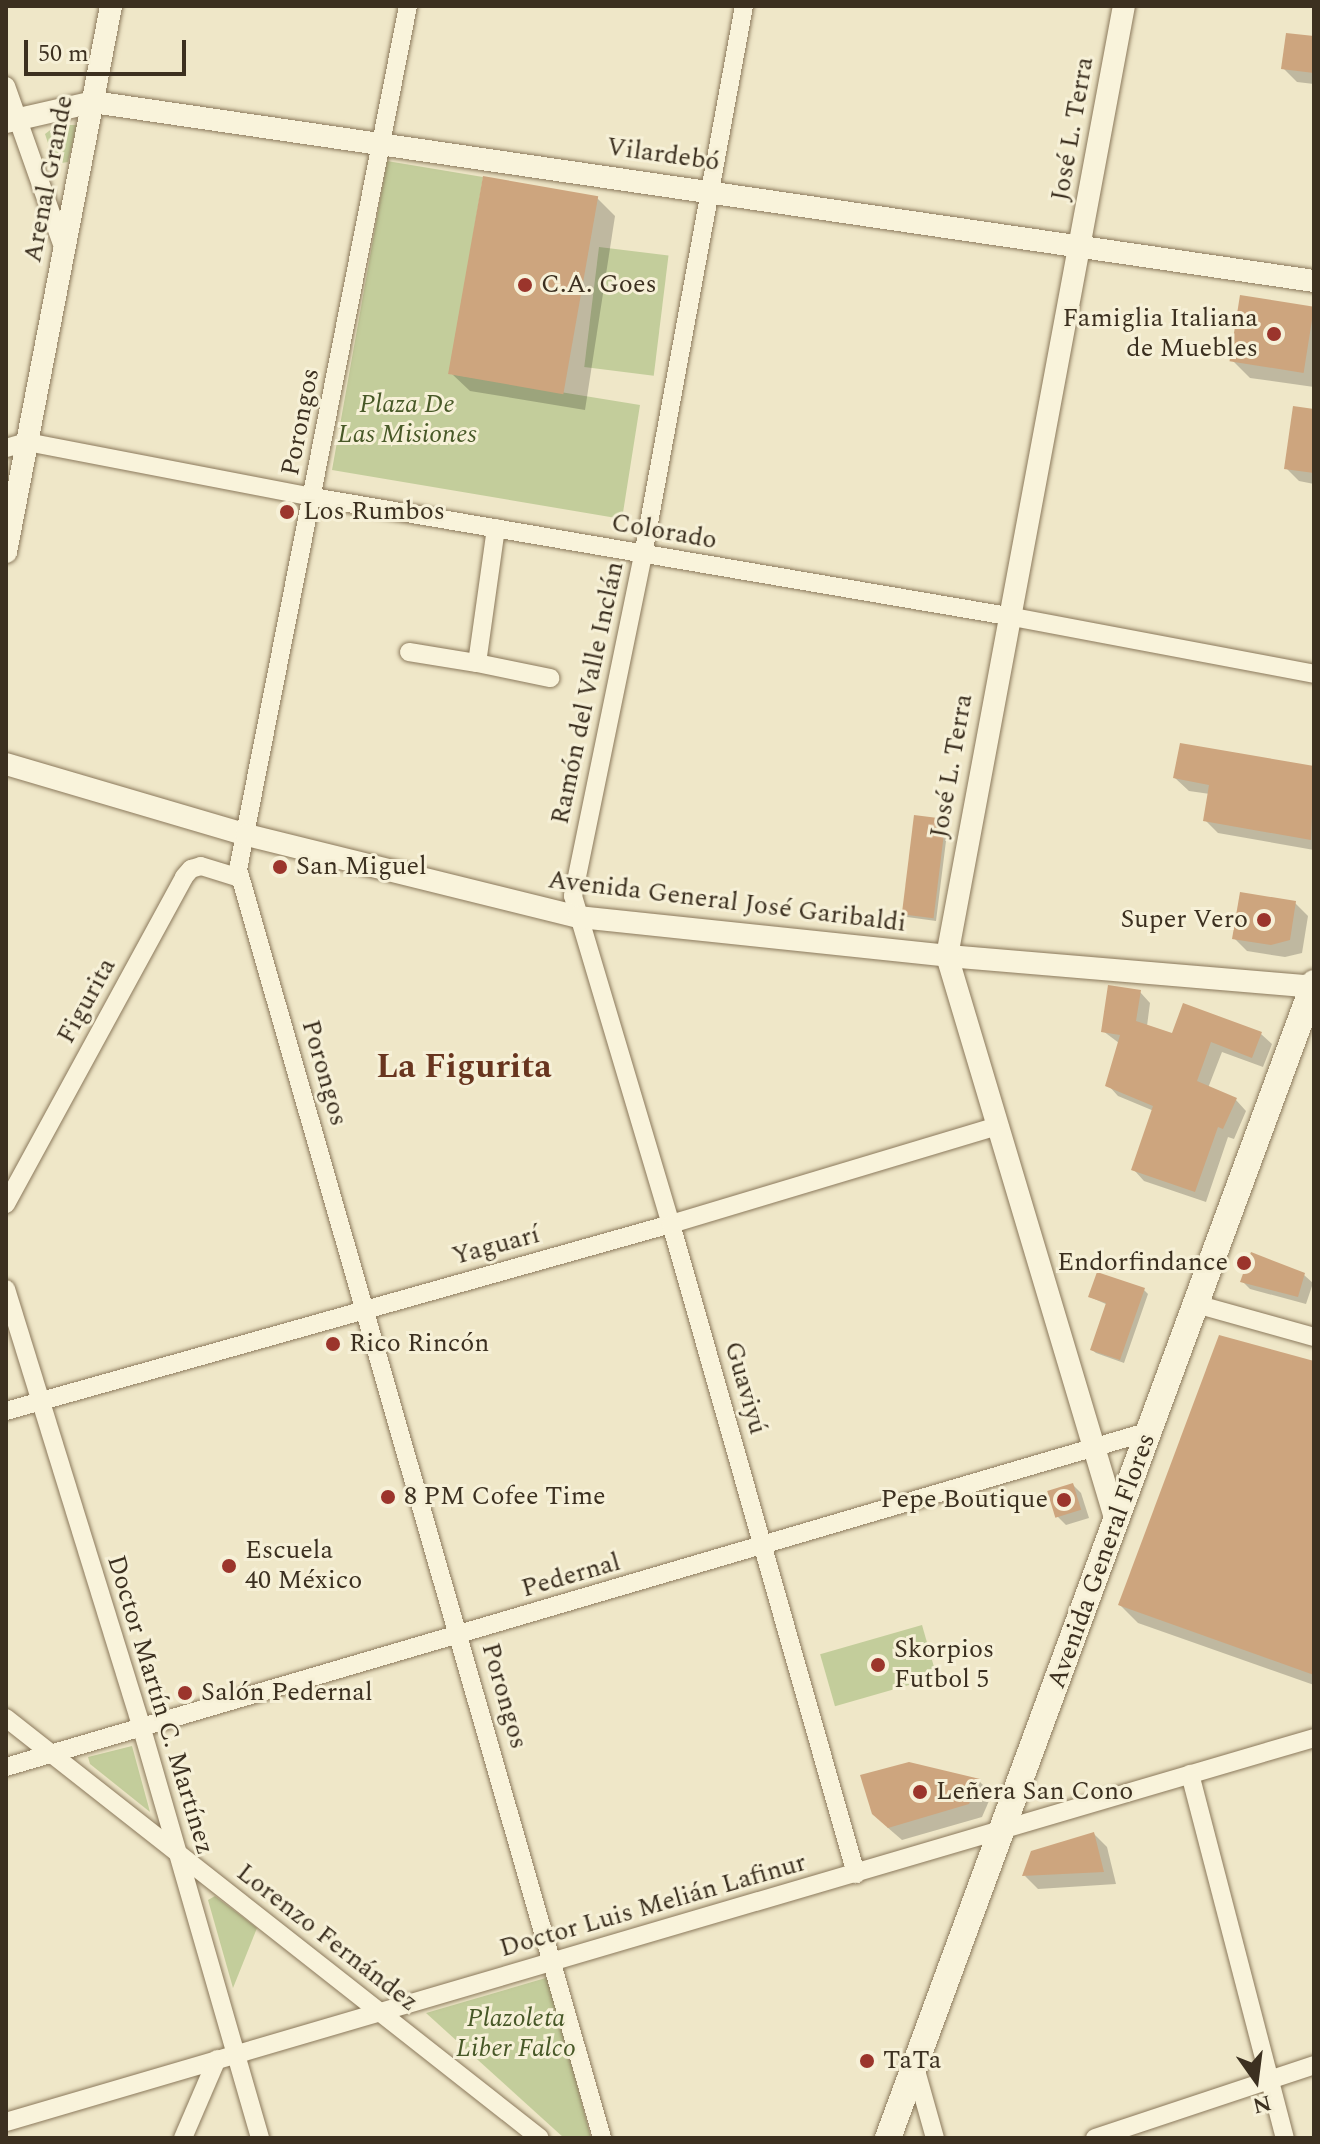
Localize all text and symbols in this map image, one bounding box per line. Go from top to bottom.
scale bar [28,24,190,74]
text: 50 m [38,36,89,72]
street label: José L. Terra [1045,54,1101,204]
street label: Arenal Grande [18,93,80,265]
street label: Vilardebó [604,132,722,178]
place label: C.A. Goes [541,269,657,301]
marker: C.A. Goes [516,276,534,294]
place label: Famiglia Italiana de Muebles [1062,303,1258,364]
marker: Famiglia Italiana de Muebles [1265,325,1283,343]
street label: Porongos [275,366,327,478]
park label: Plaza De Las Misiones [337,389,477,450]
place label: Los Rumbos [303,496,445,528]
marker: Los Rumbos [278,503,296,521]
street label: Colorado [609,507,719,557]
street label: Ramón del Valle Inclán [545,559,631,827]
street label: José L. Terra [924,691,980,841]
place label: San Miguel [296,851,427,883]
marker: San Miguel [271,858,289,876]
street label: Avenida General José Garibaldi [546,865,908,939]
place label: Super Vero [1120,904,1248,936]
marker: Super Vero [1255,911,1273,929]
street label: Figurita [51,953,123,1049]
street label: Porongos [294,1016,354,1130]
district label: La Figurita [376,1048,552,1088]
street label: Yaguarí [449,1219,543,1273]
place label: Endorfindance [1057,1247,1228,1279]
marker: Endorfindance [1235,1254,1253,1272]
place label: Rico Rincón [349,1328,489,1360]
marker: Rico Rincón [324,1335,342,1353]
street label: Guaviyú [717,1338,773,1438]
street label: Avenida General Flores [1041,1429,1163,1693]
place label: 8 PM Cofee Time [404,1481,606,1513]
place label: Pepe Boutique [880,1484,1048,1516]
marker: 8 PM Cofee Time [379,1488,397,1506]
marker: Pepe Boutique [1055,1491,1073,1509]
place label: Escuela 40 México [245,1535,362,1596]
street label: Pedernal [518,1547,624,1605]
street label: Doctor Martín C. Martínez [100,1552,220,1858]
marker: Escuela 40 México [220,1557,238,1575]
place label: Skorpios Futbol 5 [894,1634,994,1696]
street label: Porongos [474,1639,534,1753]
marker: Skorpios Futbol 5 [869,1656,887,1674]
place label: Salón Pedernal [201,1677,373,1709]
marker: Salón Pedernal [176,1684,194,1702]
place label: Leñera San Cono [936,1776,1133,1808]
marker: Leñera San Cono [911,1783,929,1801]
street label: Doctor Luis Melián Lafinur [496,1847,810,1965]
street label: Lorenzo Fernández [230,1857,424,2019]
park label: Plazoleta Liber Falco [456,2003,576,2064]
north arrow [1216,2040,1296,2120]
place label: TaTa [883,2045,941,2077]
marker: TaTa [858,2052,876,2070]
text: N [1249,2086,1275,2122]

